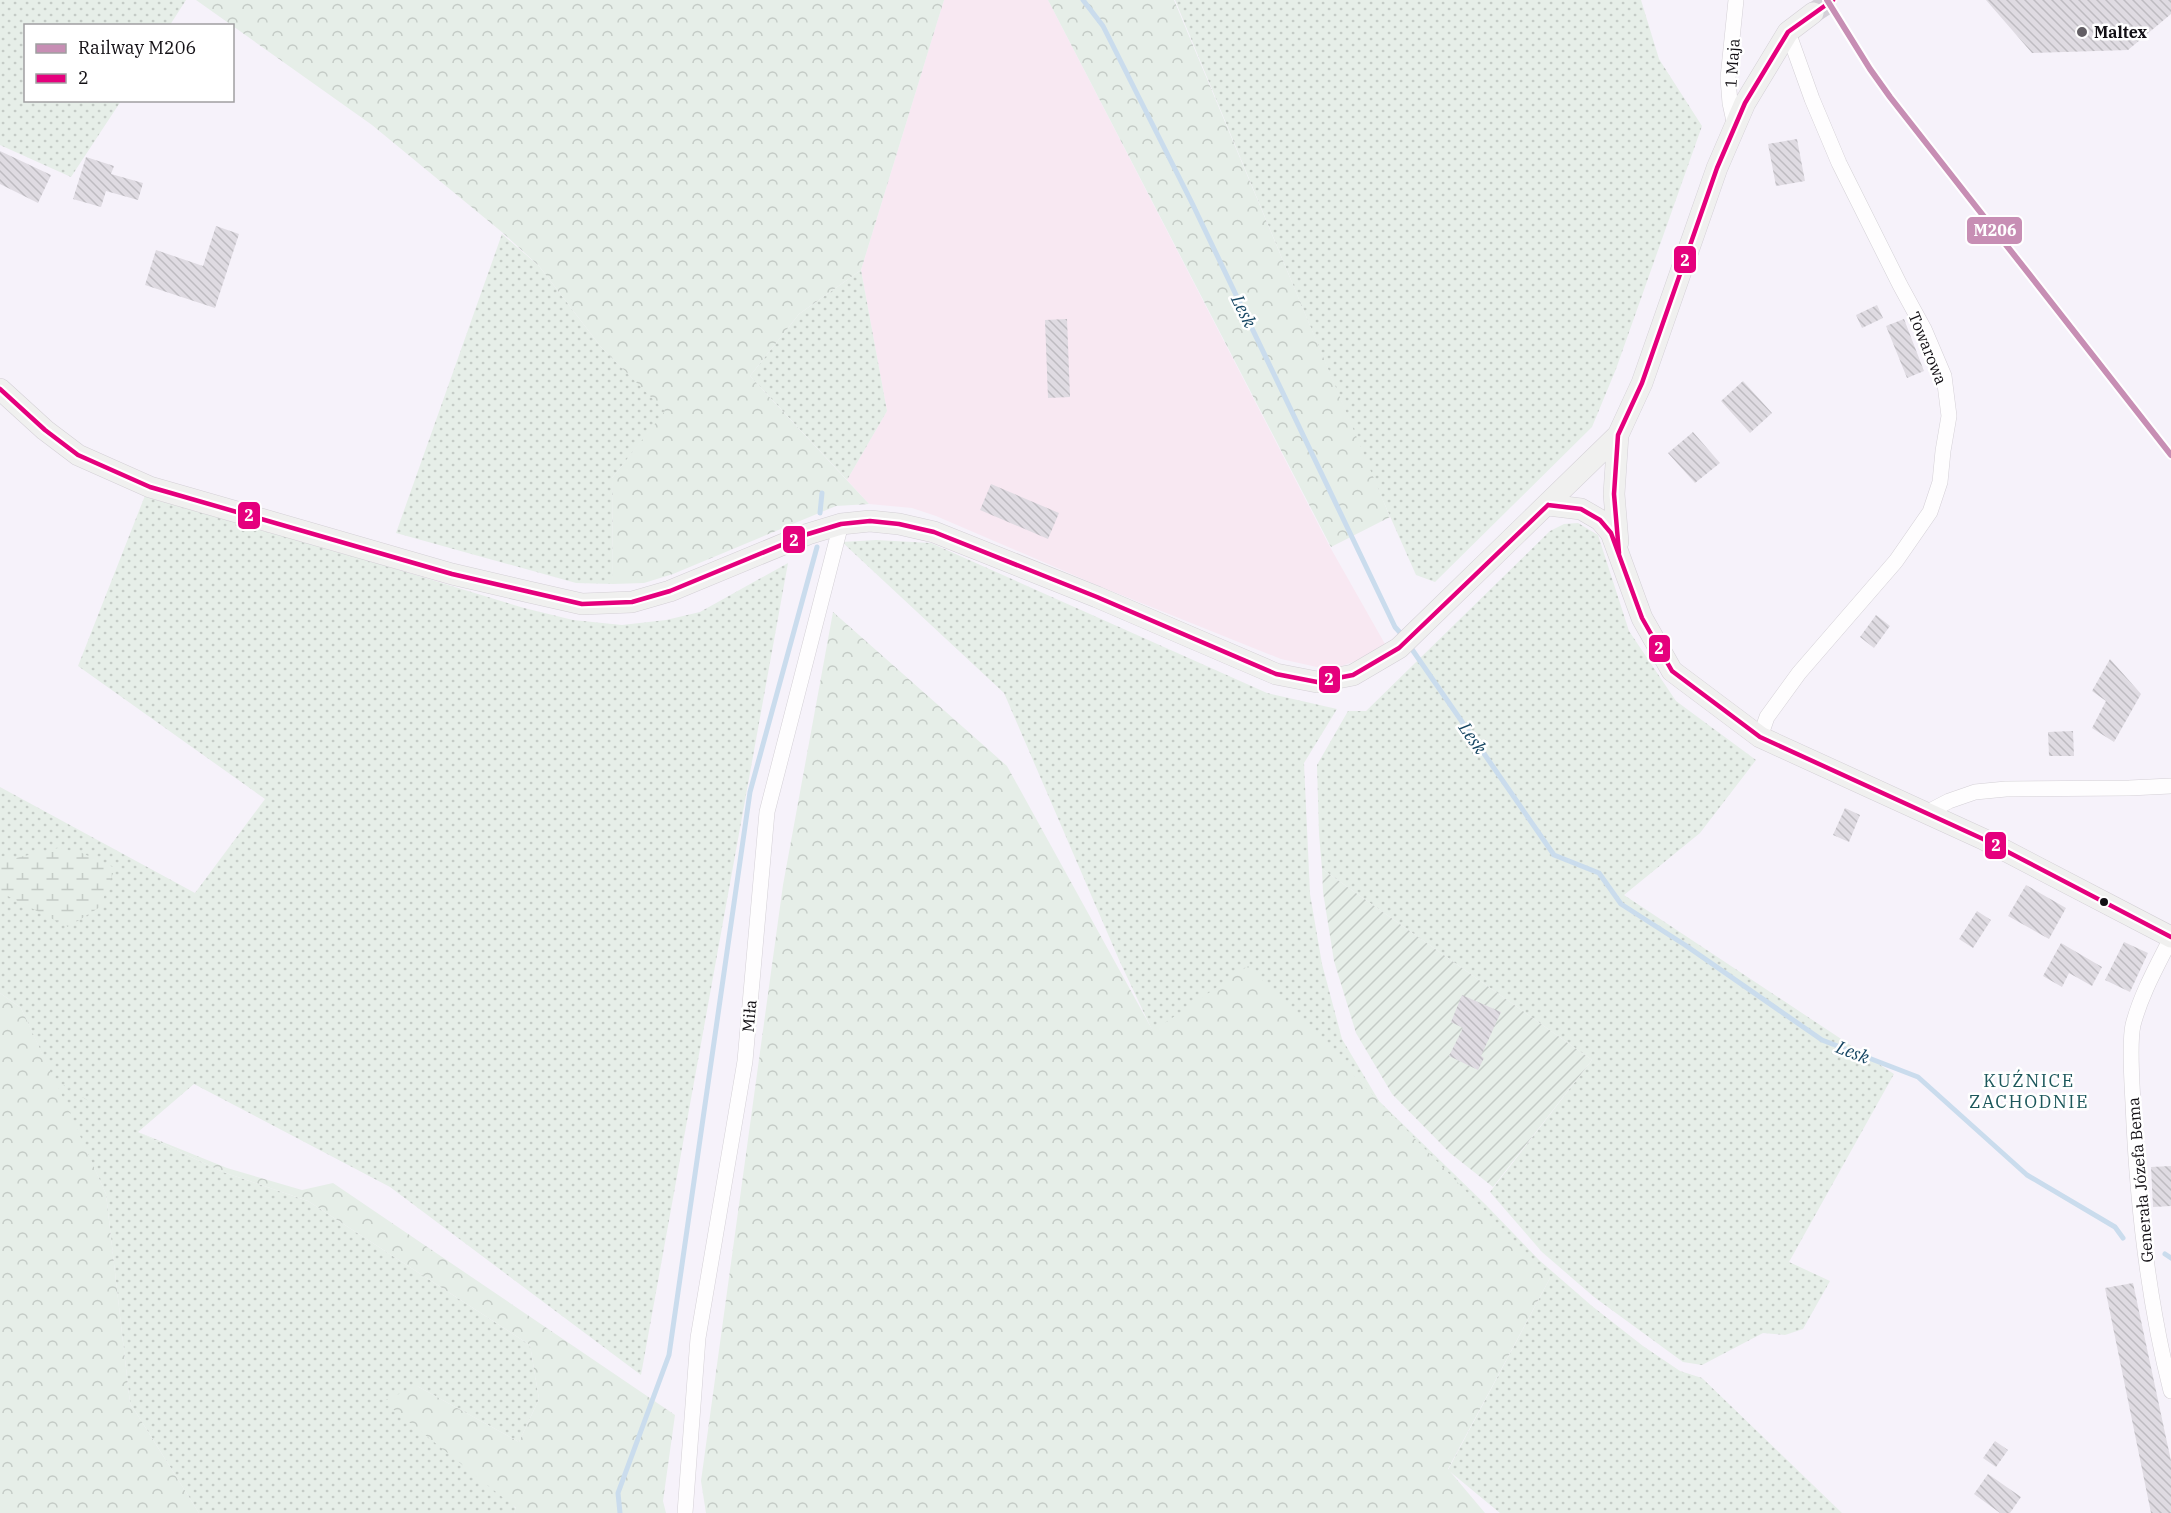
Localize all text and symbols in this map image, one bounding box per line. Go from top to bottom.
place label: Maltex [2094,22,2147,42]
legend [24,24,234,102]
marker: Maltex [2075,25,2089,39]
text: Railway M206 [78,36,196,59]
street label: 1 Maja [1720,37,1744,88]
text: 2 [78,66,89,89]
line badge: M206 [1966,216,2023,245]
text: M206 [1973,220,2017,240]
line badge: 2 [1673,245,1697,274]
text: 2 [1680,250,1690,270]
water label: Lesk [1226,290,1262,332]
street label: Towarowa [1904,309,1952,388]
line badge: 2 [237,501,261,530]
text: 2 [244,505,254,525]
line badge: 2 [782,525,806,554]
text: 2 [789,530,799,550]
line badge: 2 [1648,634,1671,663]
text: 2 [1654,638,1664,658]
line badge: 2 [1318,665,1341,694]
text: 2 [1324,669,1334,689]
water label: Lesk [1453,717,1492,759]
line badge: 2 [1984,831,2007,860]
text: 2 [1991,835,2001,855]
unlabelled marker [2098,896,2110,908]
street label: Miła [738,999,760,1033]
water label: Lesk [1832,1035,1873,1069]
district label: KUŹNICE ZACHODNIE [1969,1069,2089,1113]
street label: Generała Józefa Bema [2123,1096,2157,1263]

